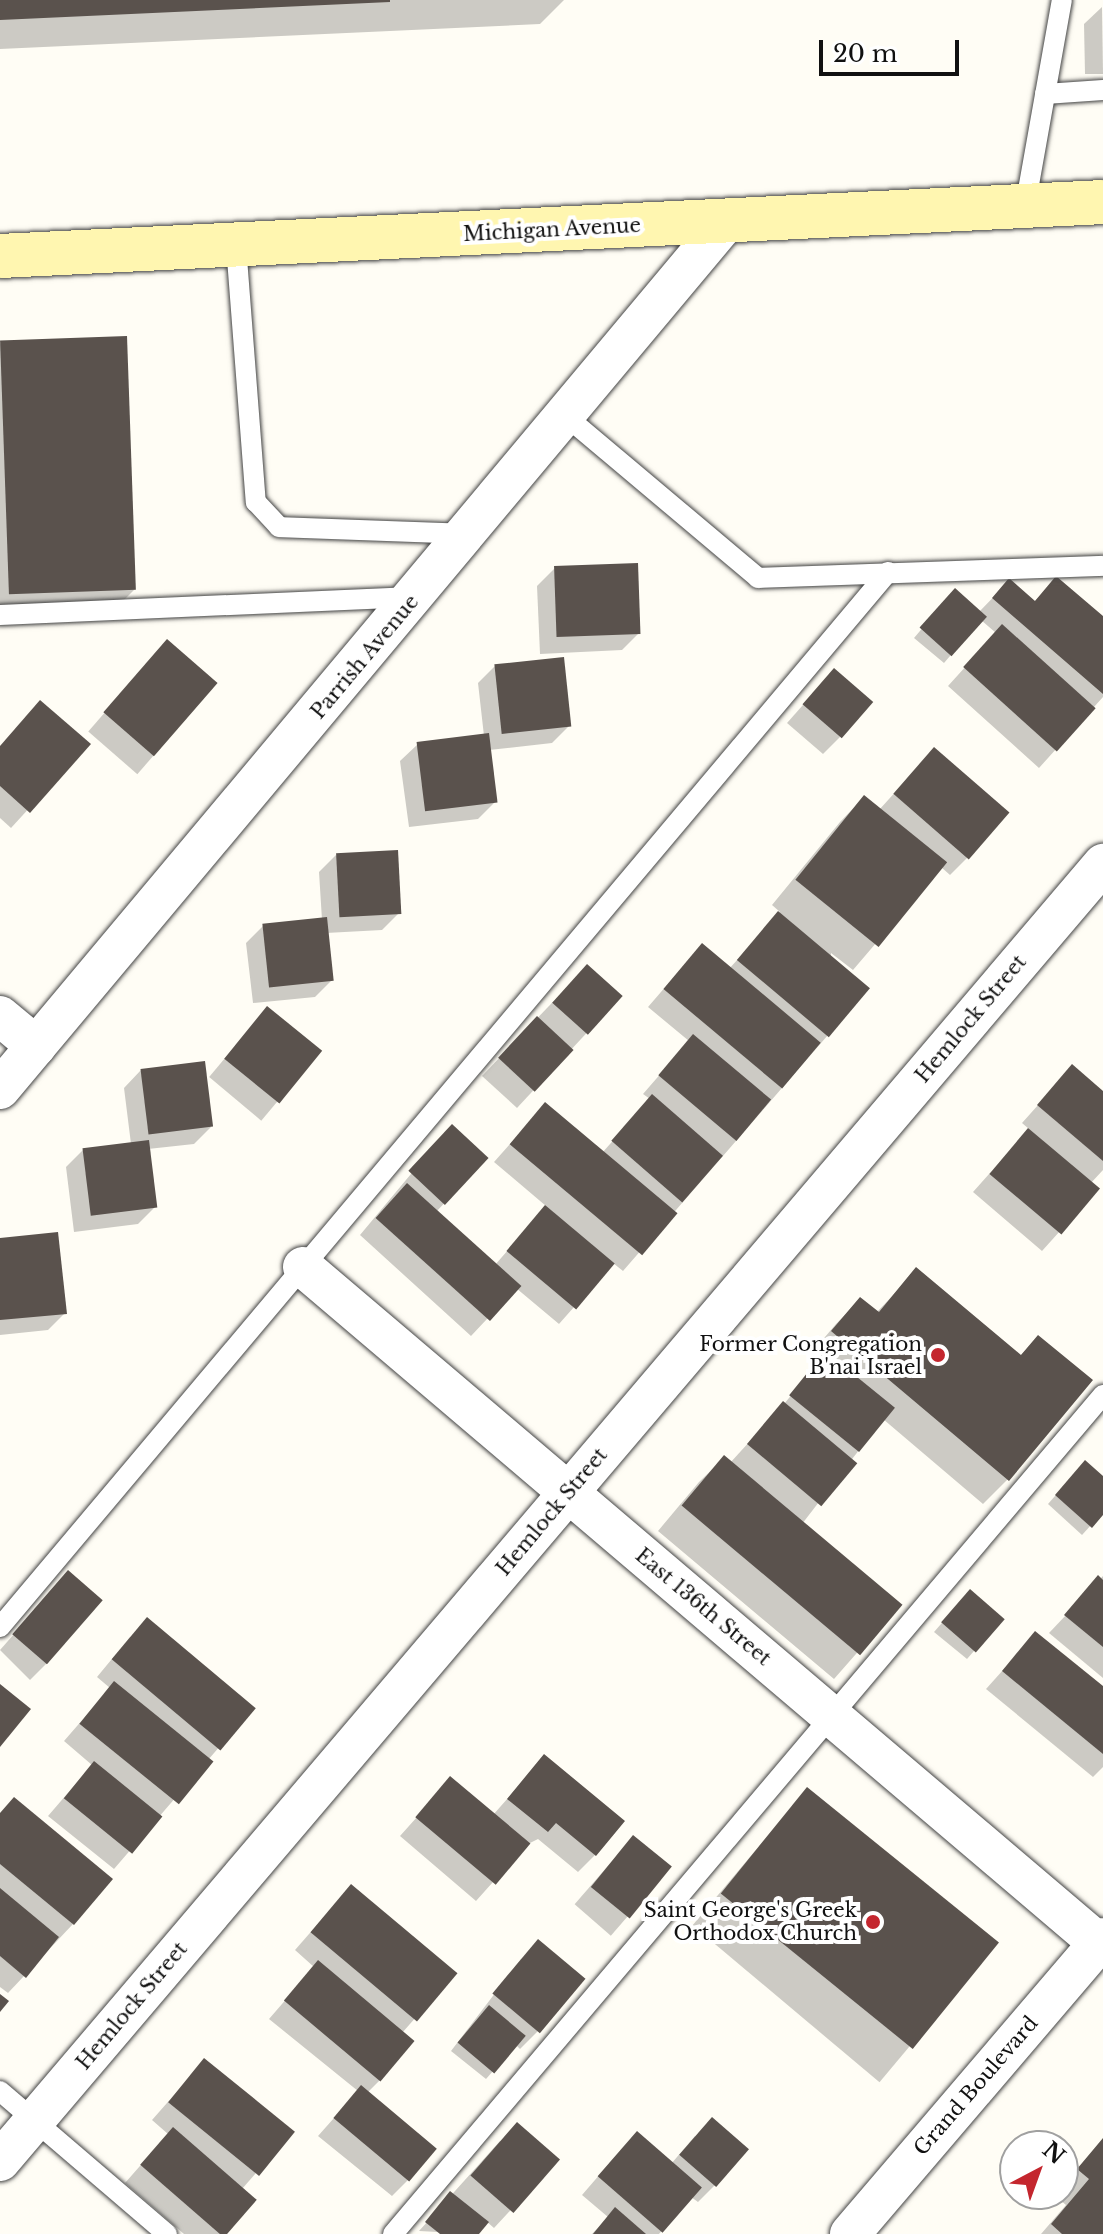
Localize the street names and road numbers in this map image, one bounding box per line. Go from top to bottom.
street label: Michigan Avenue [462,213,642,247]
street label: Parrish Avenue [306,590,424,724]
street label: Hemlock Street [911,950,1031,1088]
street label: Hemlock Street [492,1443,612,1581]
street label: East 136th Street [630,1543,776,1671]
street label: Hemlock Street [72,1937,192,2075]
street label: Grand Boulevard [909,2012,1043,2160]

